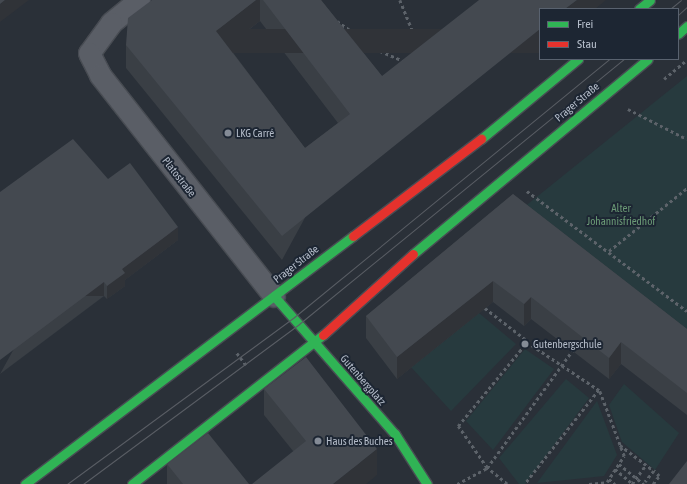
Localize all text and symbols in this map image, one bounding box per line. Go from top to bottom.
legend [539,8,679,60]
text: Frei [577,17,593,31]
text: Stau [577,37,597,51]
street label: Prager Straße [552,80,602,124]
place label: LKG Carré [236,126,274,140]
marker: LKG Carré [223,128,233,138]
street label: Platostraße [159,154,199,200]
park label: Alter Johannisfriedhof [587,202,655,228]
street label: Prager Straße [271,242,321,286]
place label: Gutenbergschule [533,337,602,351]
marker: Gutenbergschule [520,339,530,349]
street label: Gutenbergplatz [337,352,389,408]
place label: Haus des Buches [326,434,393,448]
marker: Haus des Buches [313,436,323,446]

